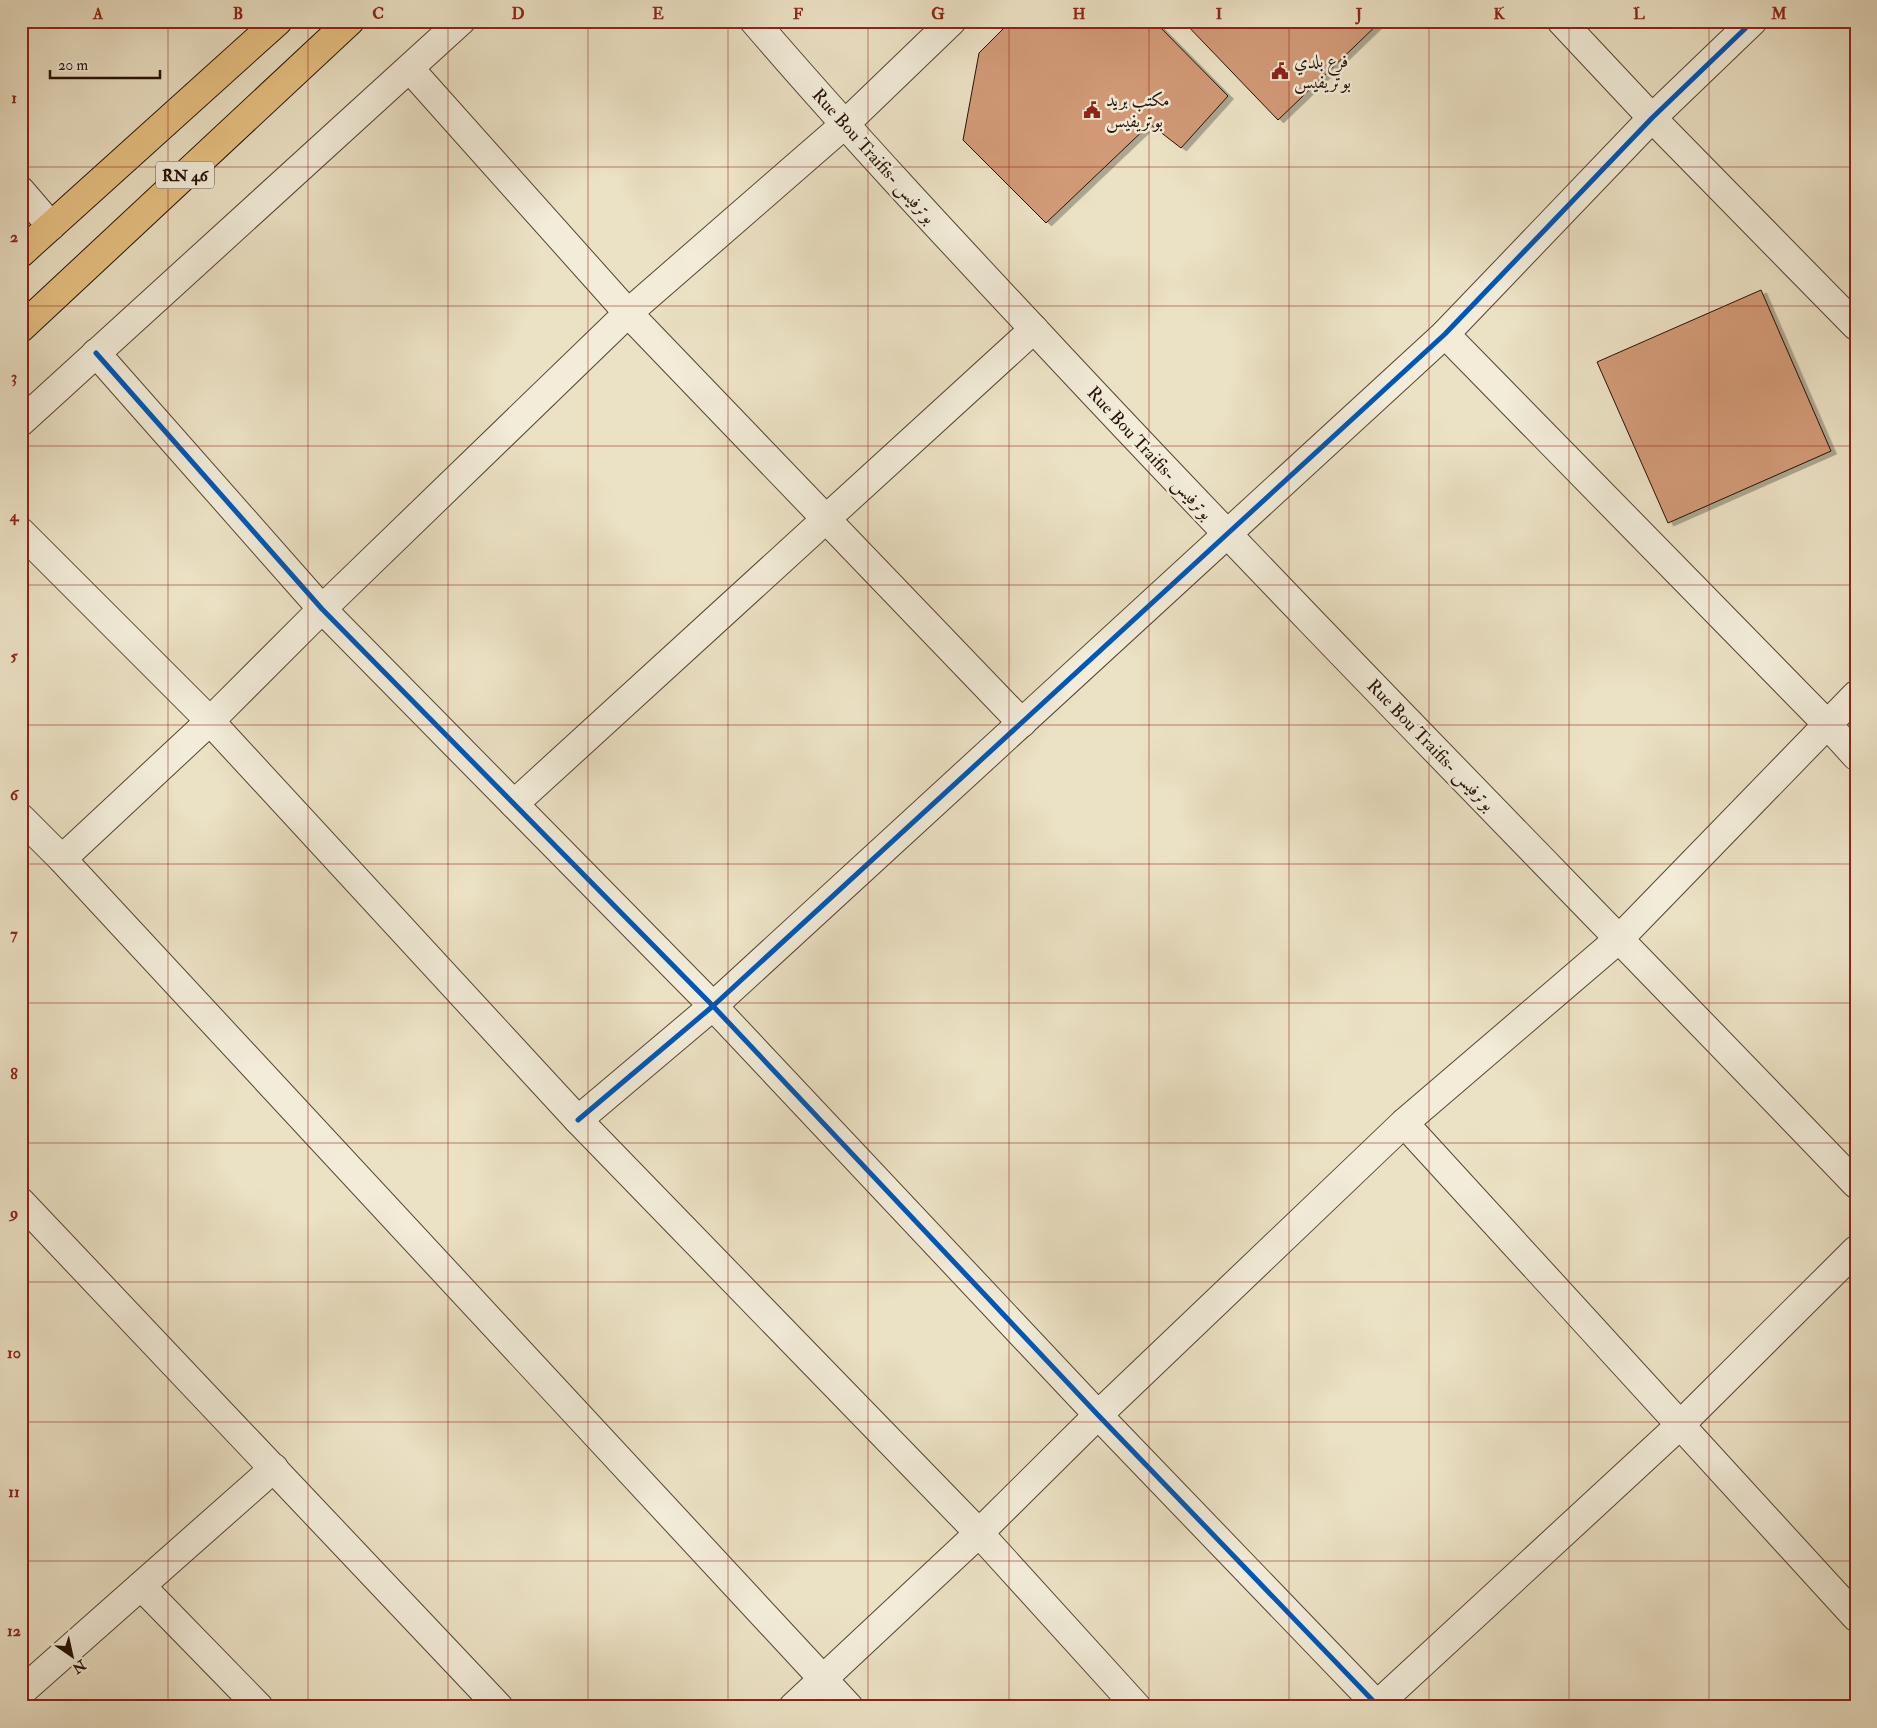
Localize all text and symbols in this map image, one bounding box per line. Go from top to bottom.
text: A [92,4,104,24]
text: B [233,4,243,24]
text: C [372,4,384,24]
text: D [511,4,525,24]
text: E [652,4,664,24]
text: F [793,4,803,24]
text: G [931,4,945,24]
text: H [1072,4,1086,24]
text: I [1216,4,1223,24]
text: J [1355,4,1363,25]
text: K [1493,4,1505,24]
text: L [1633,4,1645,24]
text: M [1770,4,1787,24]
scale bar [50,48,160,80]
place label: فرع بلدي بوتريفيس [1294,50,1351,94]
text: 20 m [58,56,88,75]
public building icon: فرع بلدي بوتريفيس [1270,61,1290,81]
street label: Rue Bou Traifis- بوترفيس [807,84,941,229]
text: 1 [11,88,17,108]
place label: مكتب بريد بوتريفيس [1106,89,1169,133]
public building icon: مكتب بريد بوتريفيس [1082,100,1102,120]
road number: RN 46 [156,162,214,188]
text: 2 [10,227,18,247]
text: 3 [11,367,17,387]
street label: Rue Bou Traifis- بوترفيس [1082,382,1218,525]
text: 4 [9,506,20,526]
text: 5 [10,646,18,666]
street label: Rue Bou Traifis- بوترفيس [1362,675,1499,816]
text: 6 [10,785,20,805]
text: 7 [10,924,18,944]
text: 8 [10,1064,18,1084]
text: 9 [8,1203,18,1223]
text: 10 [7,1343,21,1363]
text: 11 [8,1482,20,1502]
text: 12 [7,1621,21,1641]
north arrow [48,1630,98,1680]
text: N [69,1655,90,1677]

